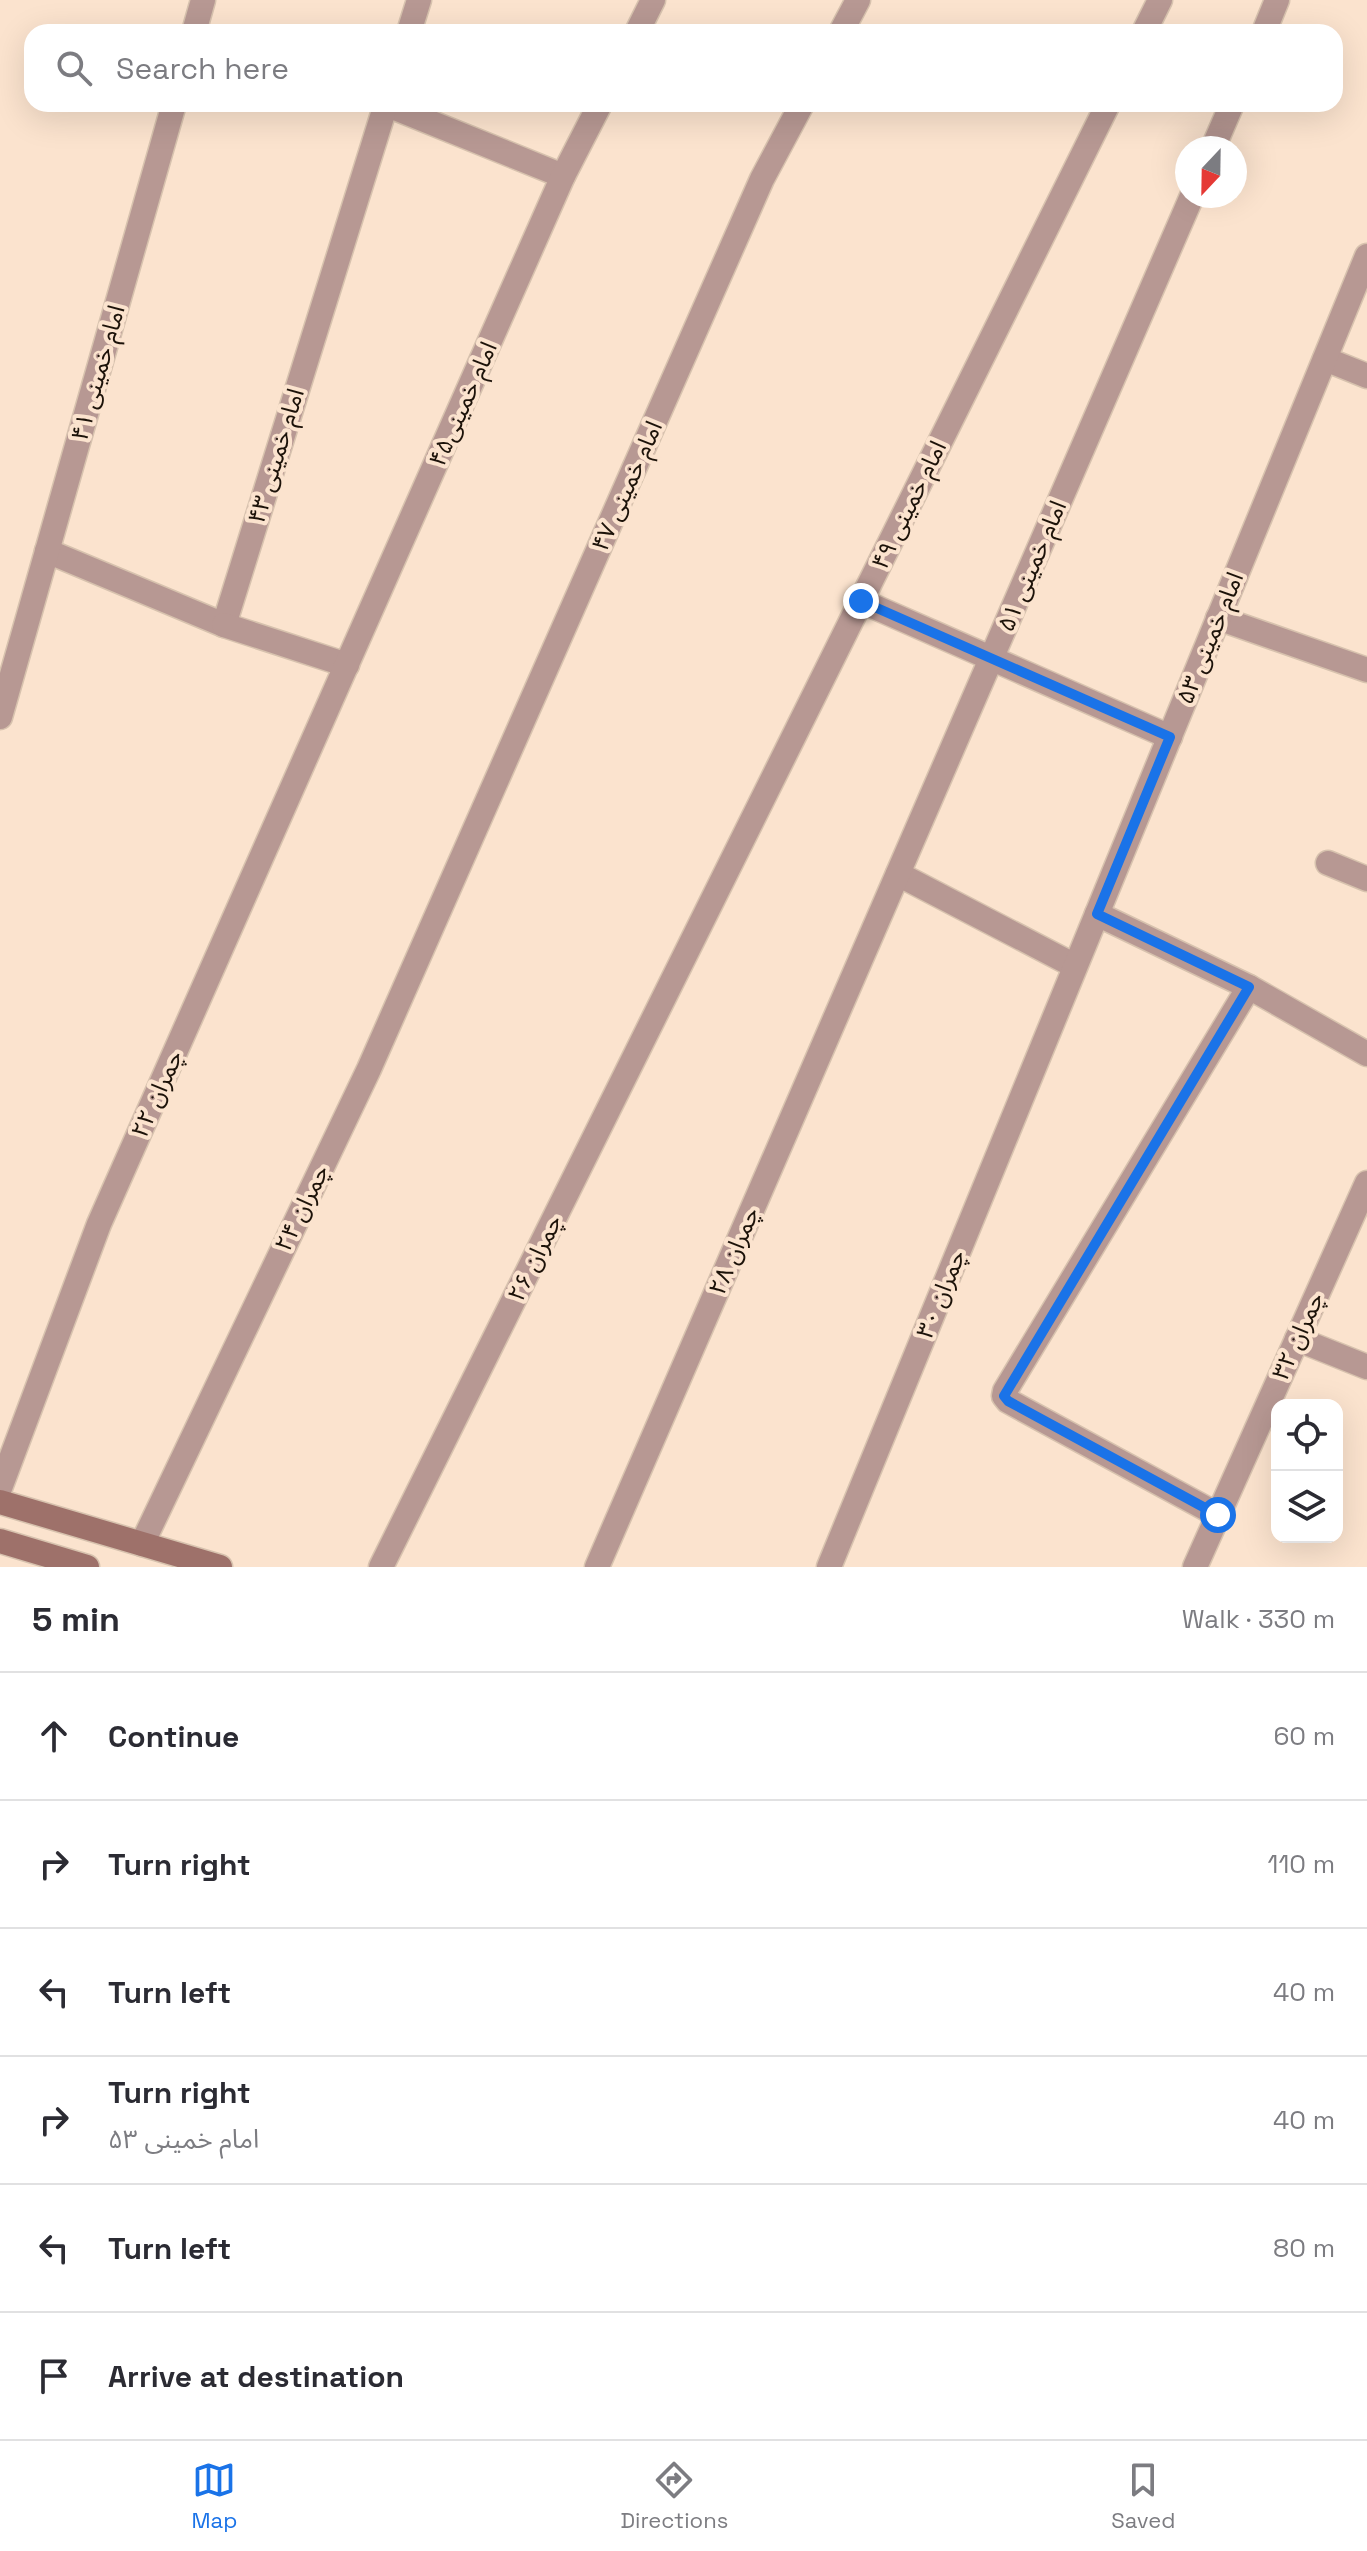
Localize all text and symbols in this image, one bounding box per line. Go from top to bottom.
search box [24,24,1343,112]
icon: search [52,46,96,90]
text: Search here [116,49,289,88]
north arrow [1175,136,1247,208]
street label: امام خمینی ۴۱ [63,302,135,445]
street label: امام خمینی۴۵ [421,337,507,472]
street label: امام خمینی ۴۳ [240,385,314,528]
street label: امام خمینی ۴۷ [584,416,672,557]
street label: امام خمینی ۴۹ [864,435,956,576]
street label: امام خمینی ۵۱ [990,496,1076,637]
street label: امام خمینی ۵۳ [1169,567,1253,709]
route end [843,583,879,619]
street label: چمران ۲۲ [124,1045,190,1142]
street label: چمران ۲۴ [267,1159,336,1256]
street label: چمران ۲۸ [701,1202,766,1300]
street label: چمران ۲۶ [500,1209,569,1306]
street label: چمران ۳۰ [909,1245,972,1343]
street label: چمران ۳۲ [1265,1287,1331,1384]
map controls [1271,1399,1343,1543]
button: locate [1271,1399,1343,1471]
button: layers [1271,1471,1343,1543]
route start [1200,1497,1236,1533]
text: 5 min [32,1598,120,1641]
text: Walk · 330 m [1182,1602,1335,1636]
icon: ahead [32,1714,76,1758]
text: Continue [108,1717,239,1756]
text: 60 m [1273,1719,1335,1753]
icon: right [32,1842,76,1886]
text: Turn right [108,1845,251,1884]
text: 110 m [1268,1847,1335,1881]
icon: left [32,1970,76,2014]
text: Turn left [108,1973,231,2012]
text: 40 m [1273,1975,1335,2009]
text: Turn right [108,2073,251,2112]
icon: right [32,2098,76,2142]
text: 40 m [1273,2103,1335,2137]
text: امام خمینی ۵۳ [108,2122,259,2156]
icon: left [32,2226,76,2270]
text: Turn left [108,2229,231,2268]
text: 80 m [1273,2231,1335,2265]
icon: arrive [32,2354,76,2398]
text: Arrive at destination [108,2357,404,2396]
tab: Map [192,2458,237,2534]
tab: Directions [620,2458,728,2534]
tab: Saved [1111,2458,1175,2534]

